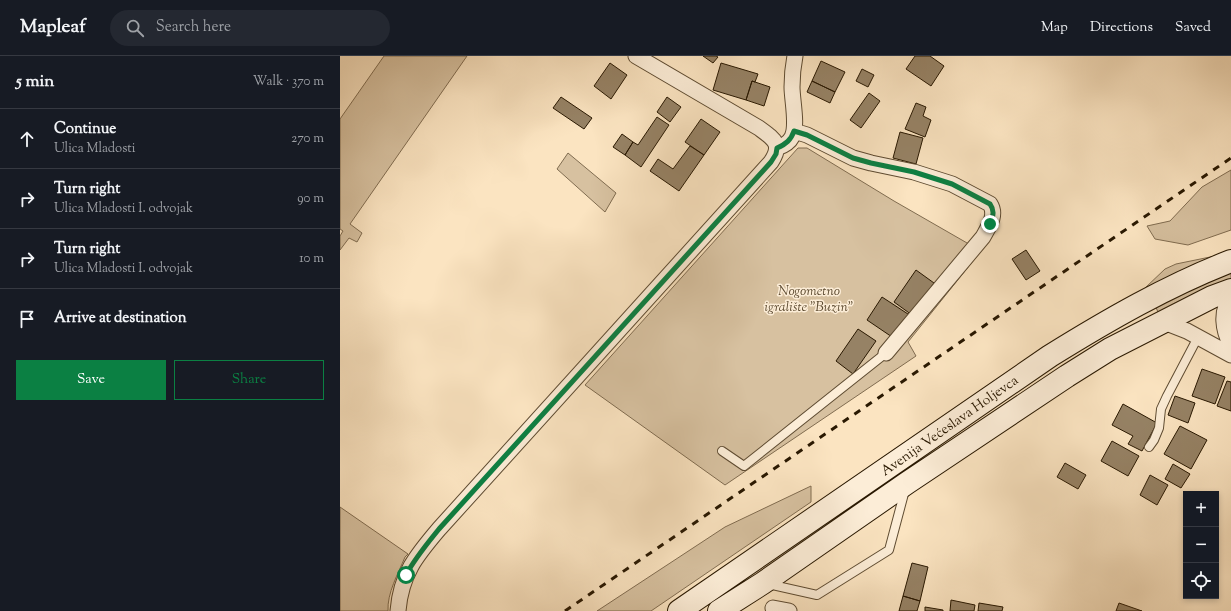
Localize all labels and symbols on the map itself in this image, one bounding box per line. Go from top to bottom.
route end [981,215,999,233]
park label: Nogometno igralište "Buzin" [765,282,853,318]
street label: Avenija Većeslava Holjevca [877,371,1023,482]
route start [397,566,415,584]

